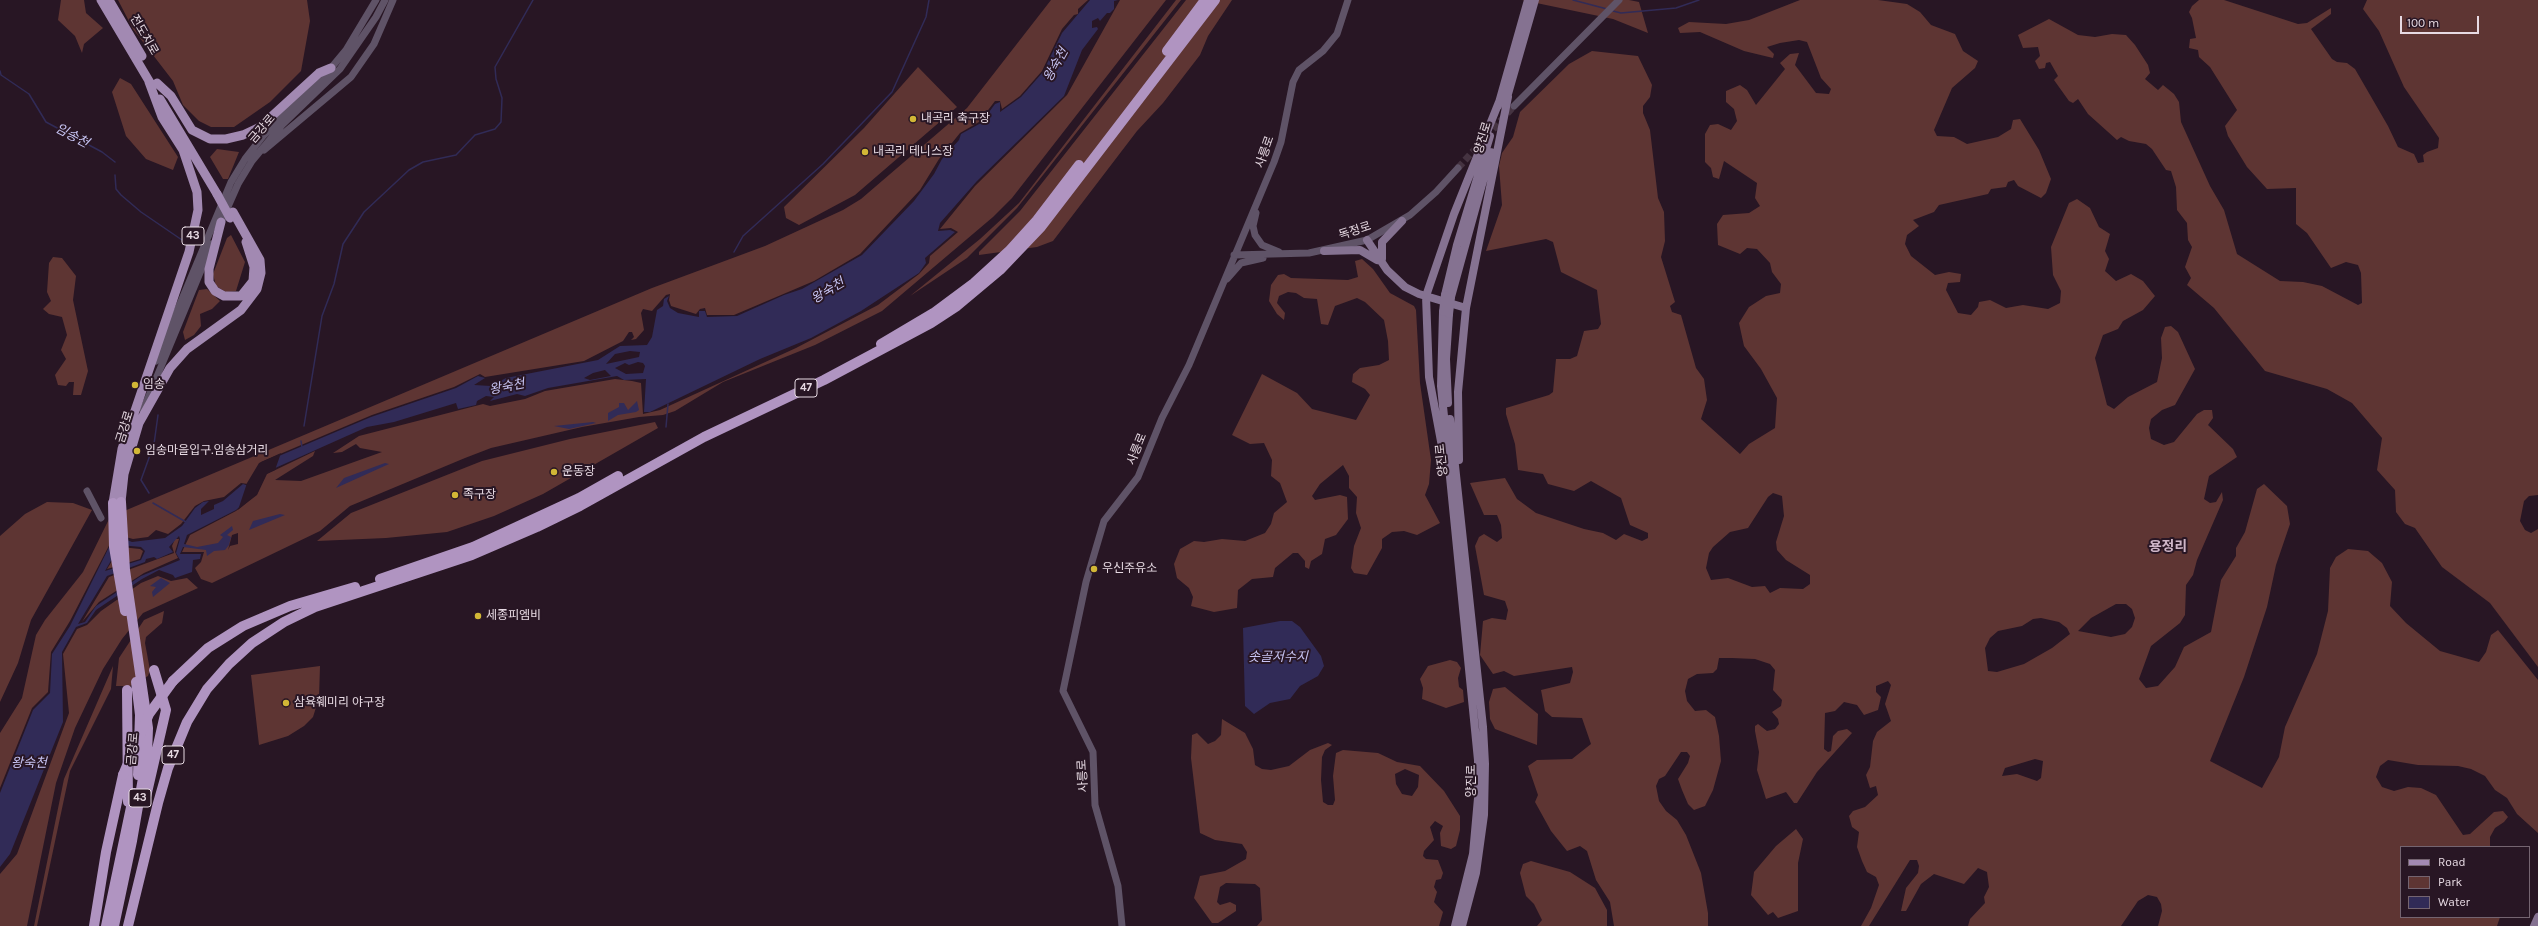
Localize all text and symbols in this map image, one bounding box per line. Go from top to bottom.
scale bar [2402,8,2481,34]
street label: 전도치로 [127,12,161,58]
text: 100 m [2407,16,2439,30]
water label: 왕숙천 [1040,46,1072,84]
street label: 금강로 [246,112,278,146]
place label: 내곡리 축구장 [921,112,990,126]
marker: 내곡리 축구장 [908,114,918,124]
street label: 양진로 [1471,120,1495,156]
water label: 임송천 [52,121,92,151]
street label: 사릉로 [1253,134,1277,170]
place label: 내곡리 테니스장 [873,145,953,159]
marker: 내곡리 테니스장 [860,147,870,157]
street label: 독정로 [1337,219,1373,243]
road number: 43 [182,227,204,245]
water label: 왕숙천 [809,275,847,307]
water label: 왕숙천 [488,376,526,398]
place label: 임송 [143,378,165,392]
road number: 47 [795,379,817,397]
marker: 임송 [130,380,140,390]
street label: 금강로 [113,409,137,445]
street label: 사릉로 [1124,431,1150,467]
street label: 양진로 [1433,443,1451,477]
place label: 임송마을입구.임송삼거리 [145,444,269,458]
marker: 임송마을입구.임송삼거리 [132,446,142,456]
place label: 운동장 [562,465,595,479]
marker: 운동장 [549,467,559,477]
place label: 족구장 [463,488,496,502]
marker: 족구장 [450,490,460,500]
district label: 용정리 [2149,539,2187,555]
place label: 우신주유소 [1102,562,1157,576]
marker: 우신주유소 [1089,564,1099,574]
place label: 세종피엠비 [486,609,541,623]
marker: 세종피엠비 [473,611,483,621]
water label: 솟골저수지 [1248,649,1308,665]
place label: 삼육훼미리 야구장 [294,696,385,710]
marker: 삼육훼미리 야구장 [281,698,291,708]
street label: 금강로 [124,732,142,766]
road number: 47 [162,746,184,764]
water label: 왕숙천 [11,755,47,771]
street label: 사릉로 [1075,759,1091,793]
street label: 양진로 [1465,764,1479,798]
road number: 43 [129,789,151,807]
legend [2400,846,2530,918]
text: Road [2438,855,2466,869]
text: Park [2438,875,2462,889]
text: Water [2438,895,2470,909]

